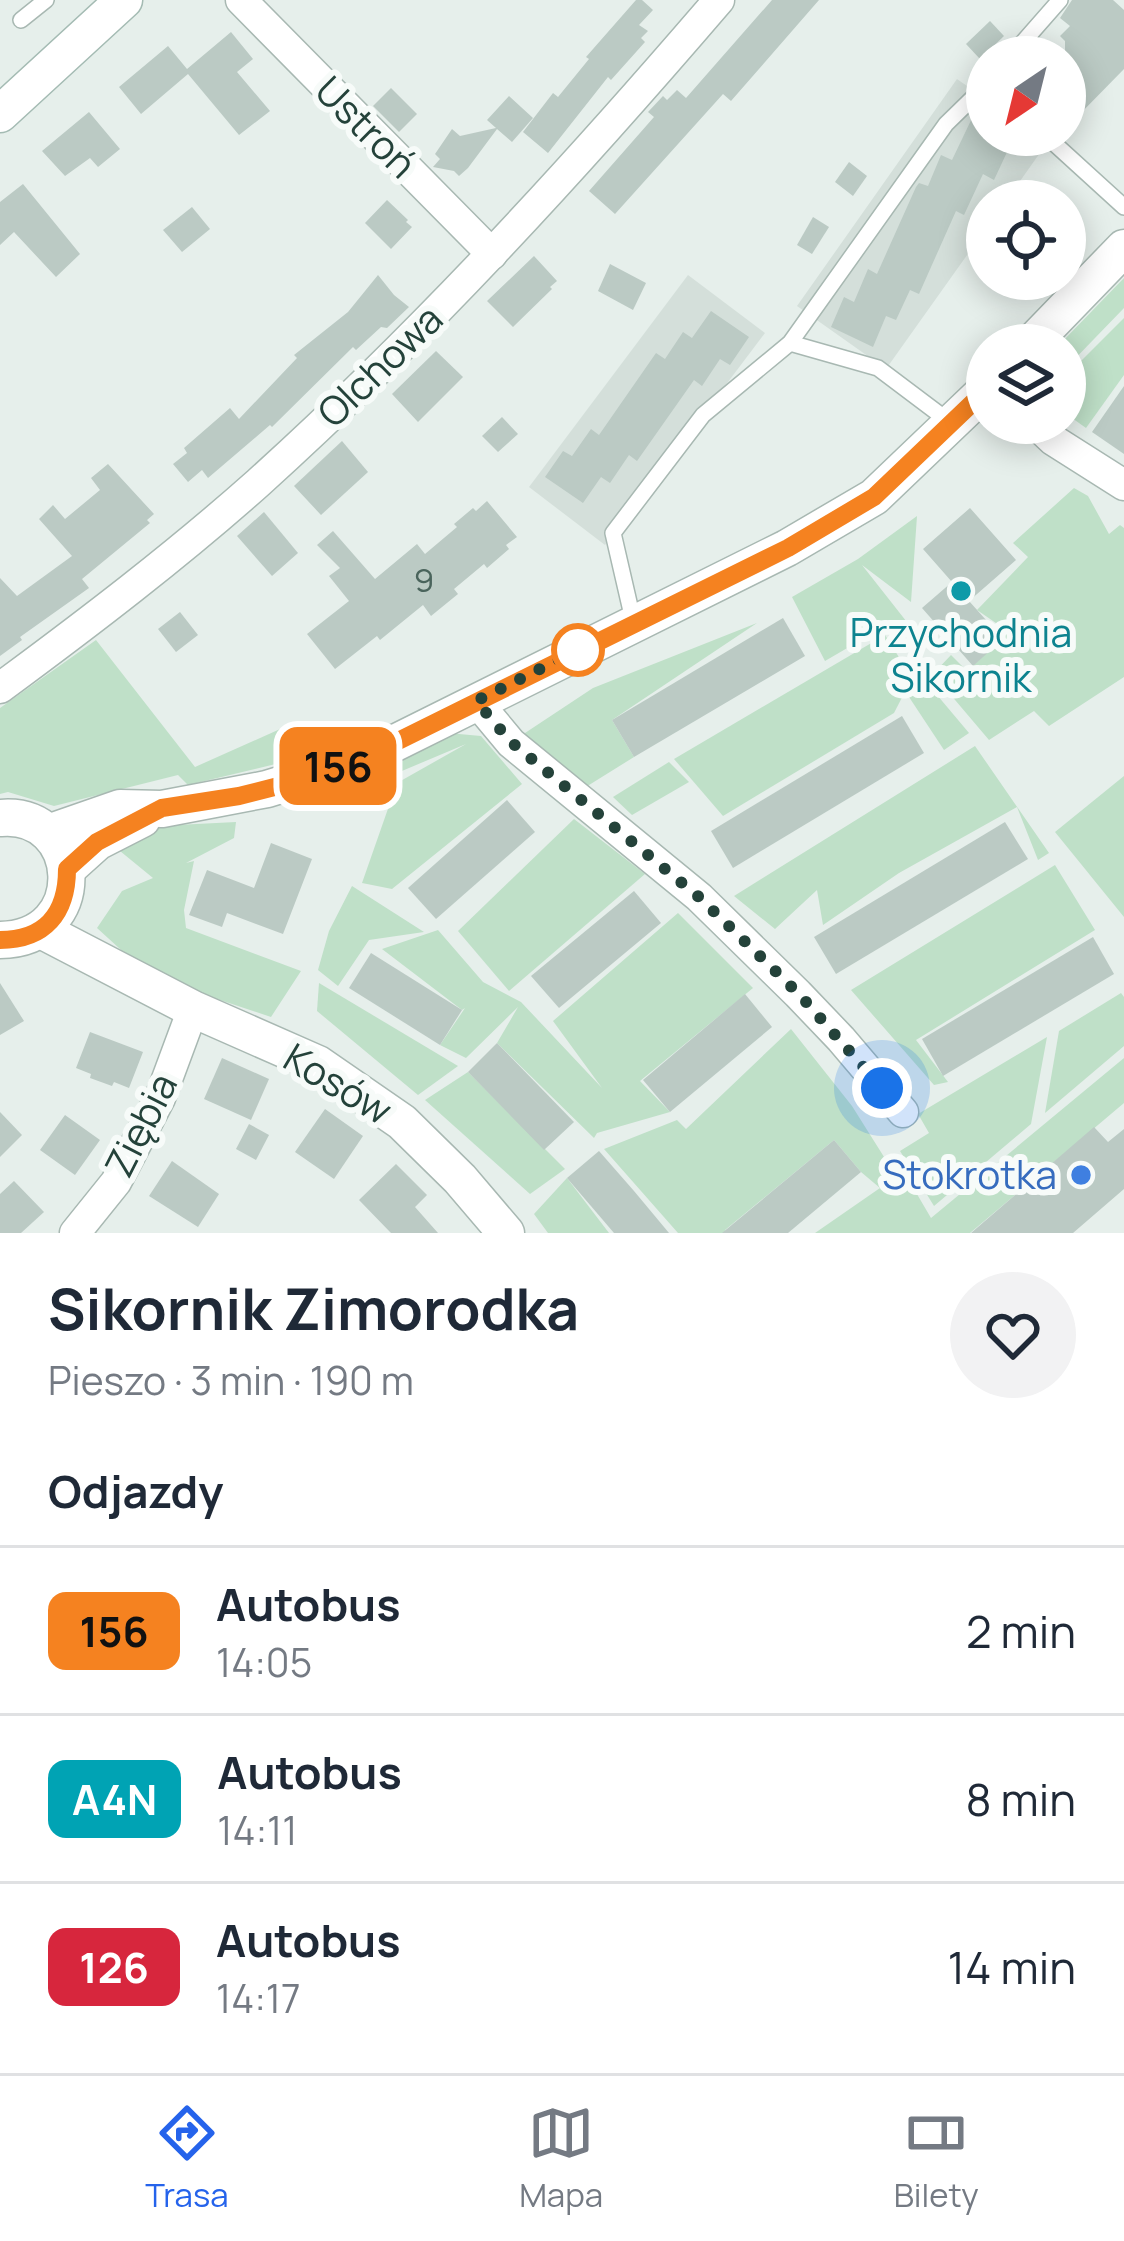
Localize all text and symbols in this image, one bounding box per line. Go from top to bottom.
north arrow [966,36,1086,156]
map controls [966,36,1086,444]
street label: Ustroń [304,64,429,189]
button: locate [966,180,1086,300]
street label: Olchowa [305,292,454,438]
button: layers [966,324,1086,444]
house number: 9 [414,557,434,602]
marker: Przychodnia Sikornik [948,578,974,604]
place label: Przychodnia Sikornik [850,605,1072,704]
unlabelled marker [553,625,603,675]
line badge: 156 [269,727,407,805]
text: 156 [303,737,373,795]
street label: Kosów [274,1030,403,1136]
your location [852,1058,912,1118]
street label: Ziębia [91,1063,189,1186]
place label: Stokrotka [882,1147,1057,1201]
marker: Stokrotka [1068,1162,1094,1188]
text: Sikornik Zimorodka [48,1269,579,1347]
button: heart [950,1272,1076,1398]
text: Pieszo · 3 min · 190 m [48,1353,414,1407]
text: Odjazdy [48,1460,224,1522]
text: Autobus [216,1573,401,1635]
text: 2 min [966,1600,1076,1662]
text: 156 [79,1602,149,1660]
text: 14:05 [216,1635,312,1689]
text: Autobus [217,1741,402,1803]
text: 8 min [965,1768,1076,1830]
text: A4N [72,1770,157,1828]
text: 14:11 [217,1803,298,1857]
text: Autobus [216,1909,401,1971]
text: 14 min [948,1936,1076,1998]
text: 126 [79,1938,149,1996]
text: 14:17 [216,1971,301,2025]
tab: Trasa [145,2100,229,2217]
tab: Mapa [519,2100,603,2217]
tab: Bilety [894,2100,979,2217]

